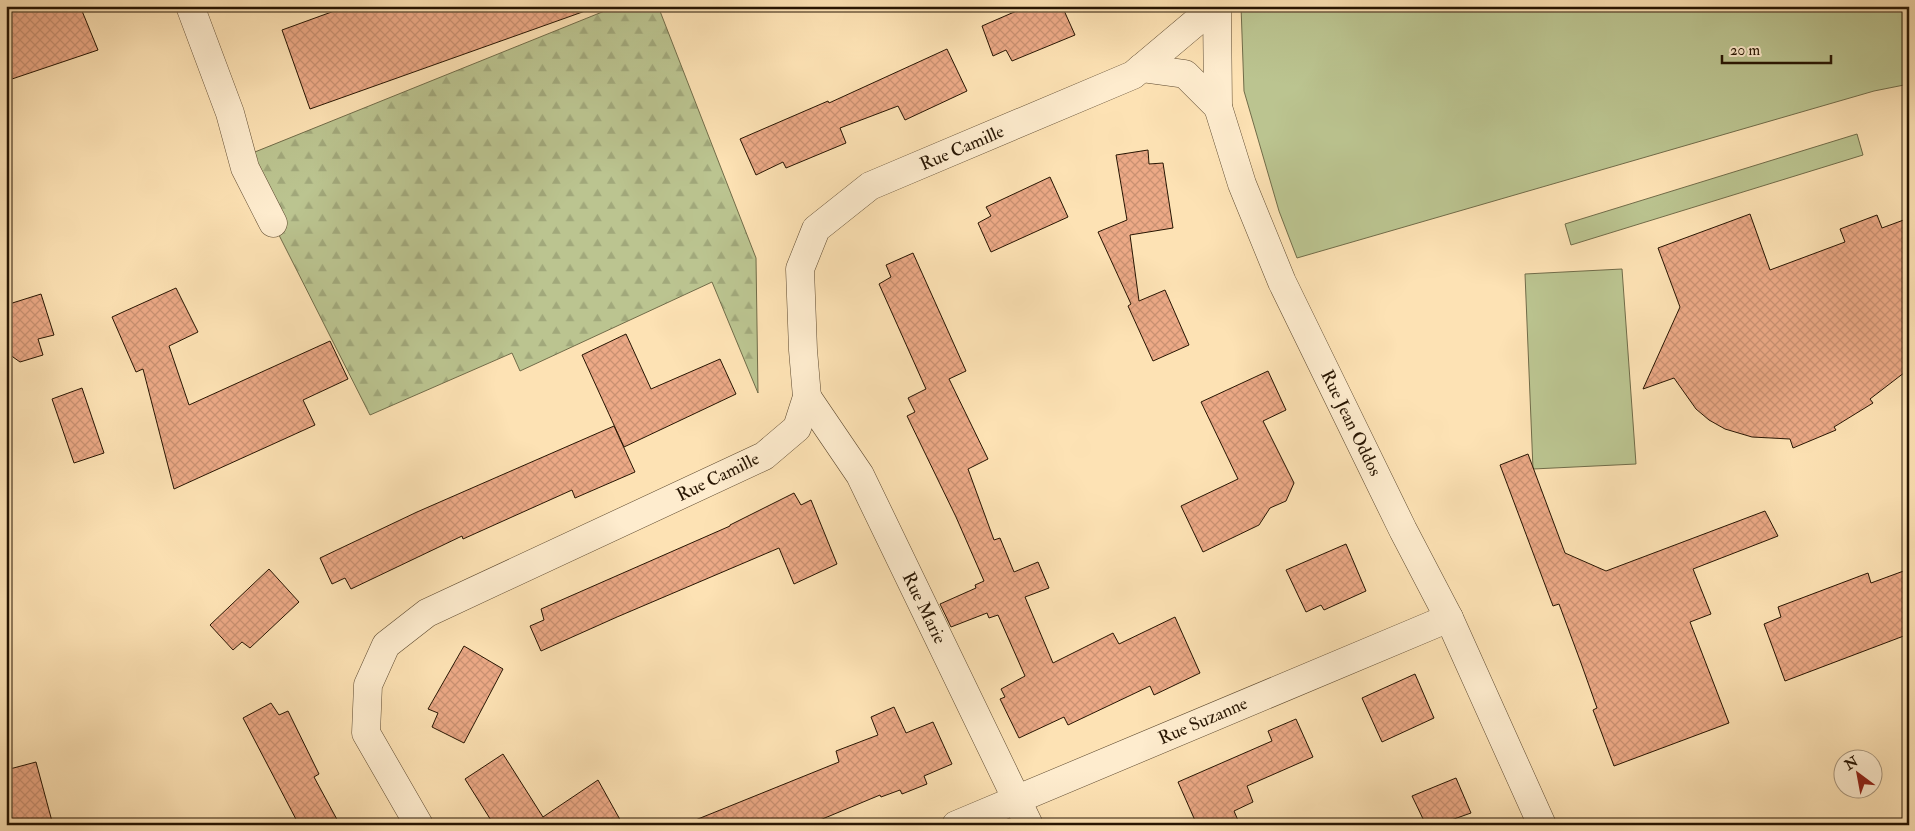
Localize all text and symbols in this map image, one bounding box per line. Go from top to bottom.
scale bar [1722,32,1831,64]
text: 20 m [1730,41,1760,60]
street label: Rue Camille [916,120,1008,176]
street label: Rue Jean Oddos [1315,366,1387,480]
street label: Rue Camille [673,447,764,507]
street label: Rue Marie [897,568,951,648]
street label: Rue Suzanne [1155,692,1252,750]
north arrow [1832,748,1882,798]
text: N [1841,753,1862,774]

